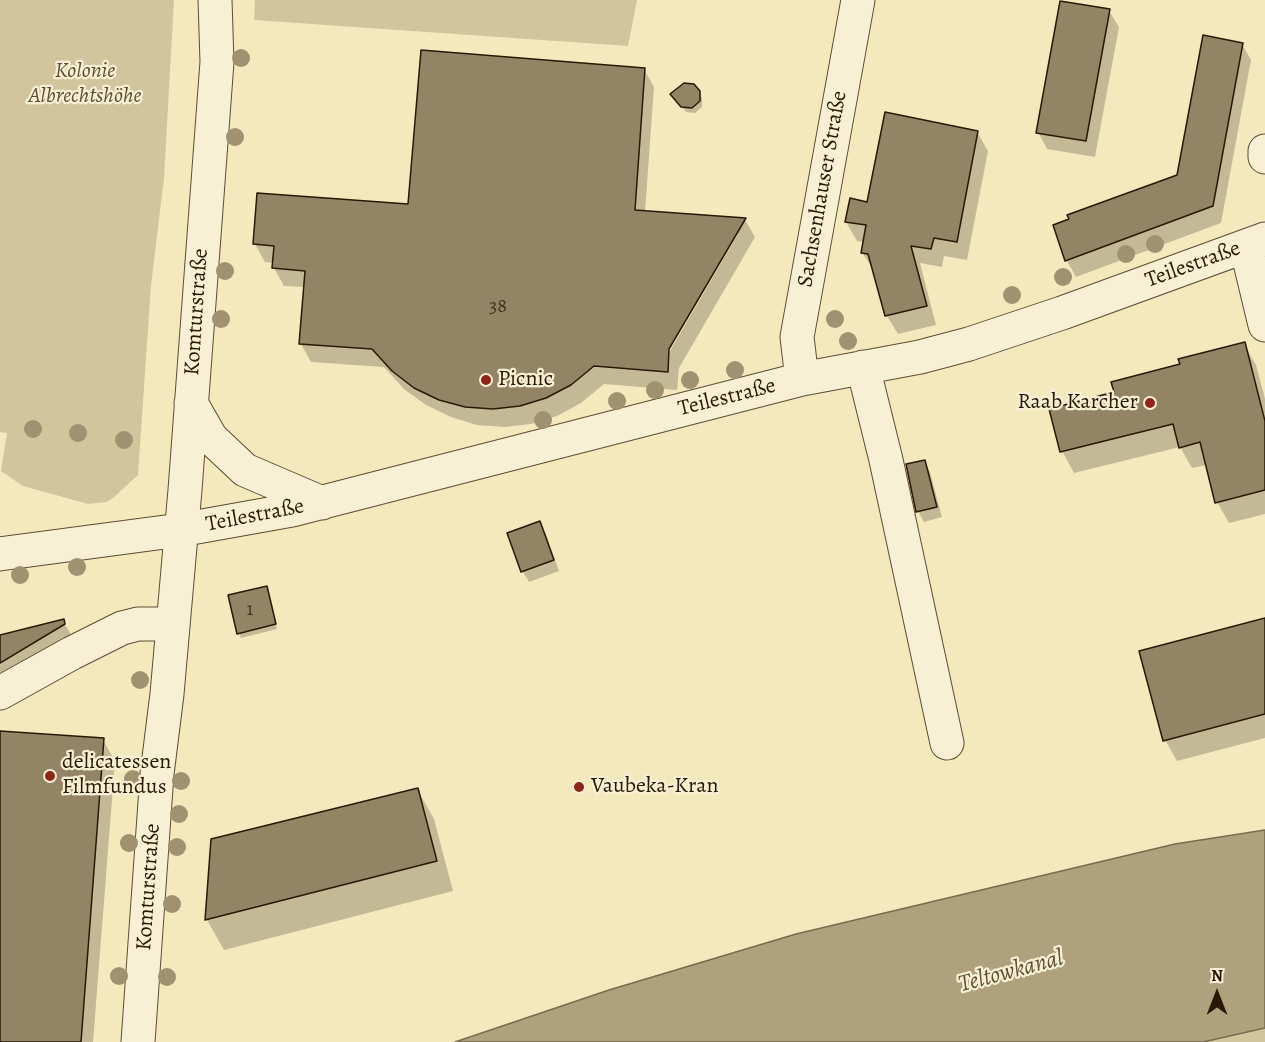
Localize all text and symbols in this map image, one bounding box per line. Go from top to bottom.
park label: Kolonie Albrechtshöhe [28,59,142,110]
street label: Sachsenhauser Straße [793,89,853,289]
street label: Teilestraße [1142,236,1244,294]
street label: Komturstraße [179,248,215,376]
house number: 38 [489,295,507,319]
place label: Picnic [498,367,553,393]
marker: Picnic [479,373,493,387]
street label: Teilestraße [676,373,778,423]
place label: Raab Karcher [1018,390,1138,416]
marker: Raab Karcher [1143,396,1157,410]
street label: Teilestraße [204,494,306,538]
house number: 1 [247,598,253,622]
place label: delicatessen Filmfundus [62,750,171,802]
marker: delicatessen Filmfundus [43,769,57,783]
place label: Vaubeka-Kran [591,774,719,800]
marker: Vaubeka-Kran [572,780,586,794]
street label: Komturstraße [131,823,167,951]
water label: Teltowkanal [955,944,1067,1000]
north arrow [1187,964,1247,1024]
text: N [1211,965,1223,987]

